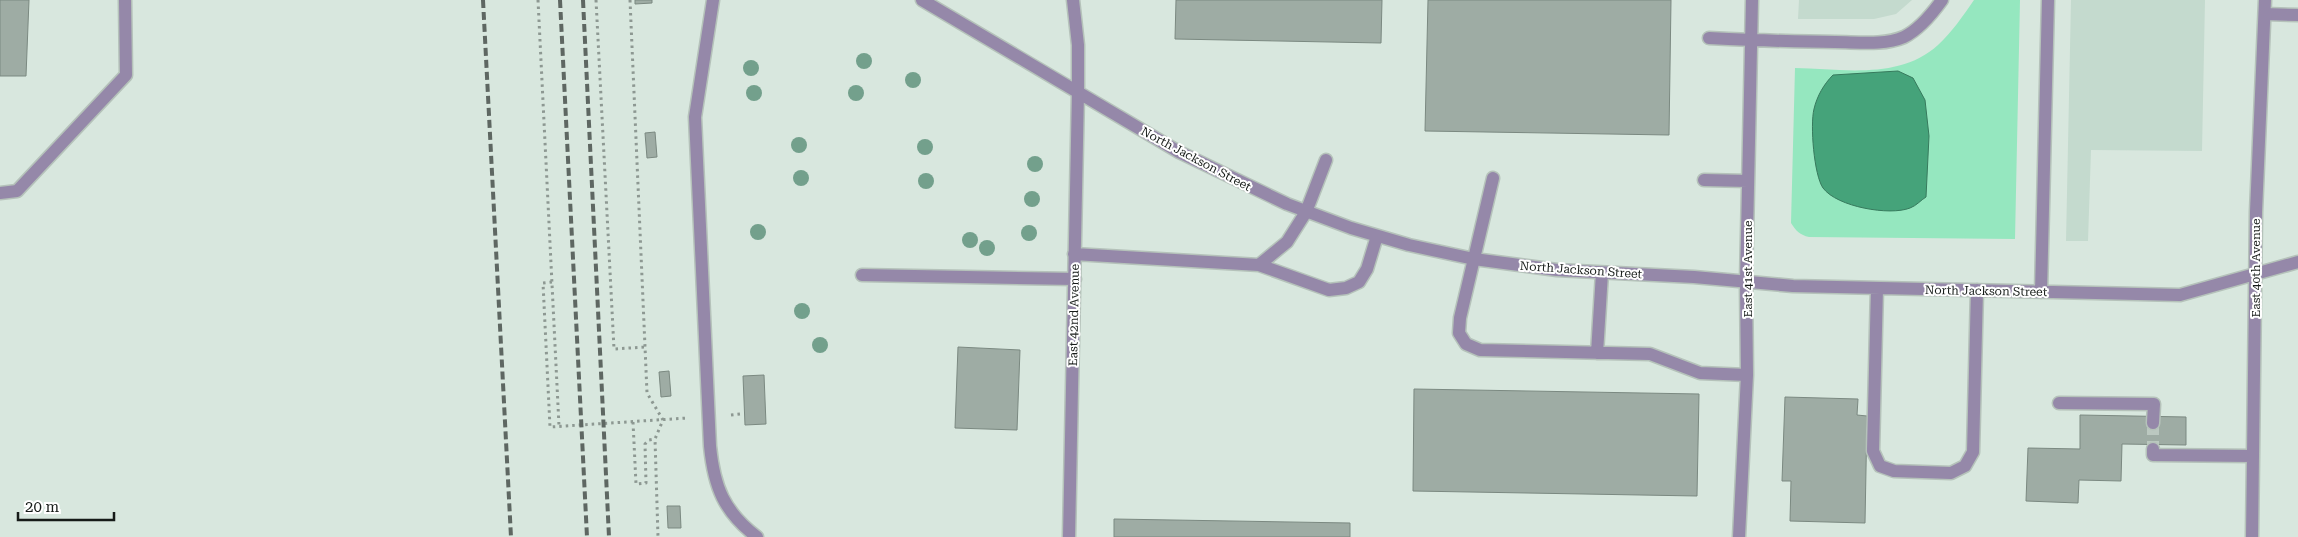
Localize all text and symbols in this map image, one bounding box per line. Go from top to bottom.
street label: North Jackson Street [1139,124,1254,194]
street label: East 40th Avenue [2249,218,2263,318]
street label: East 41st Avenue [1741,220,1755,318]
street label: North Jackson Street [1519,259,1643,281]
street label: East 42nd Avenue [1066,263,1082,366]
street label: North Jackson Street [1925,283,2048,299]
scale bar [18,490,114,522]
text: 20 m [25,498,60,516]

